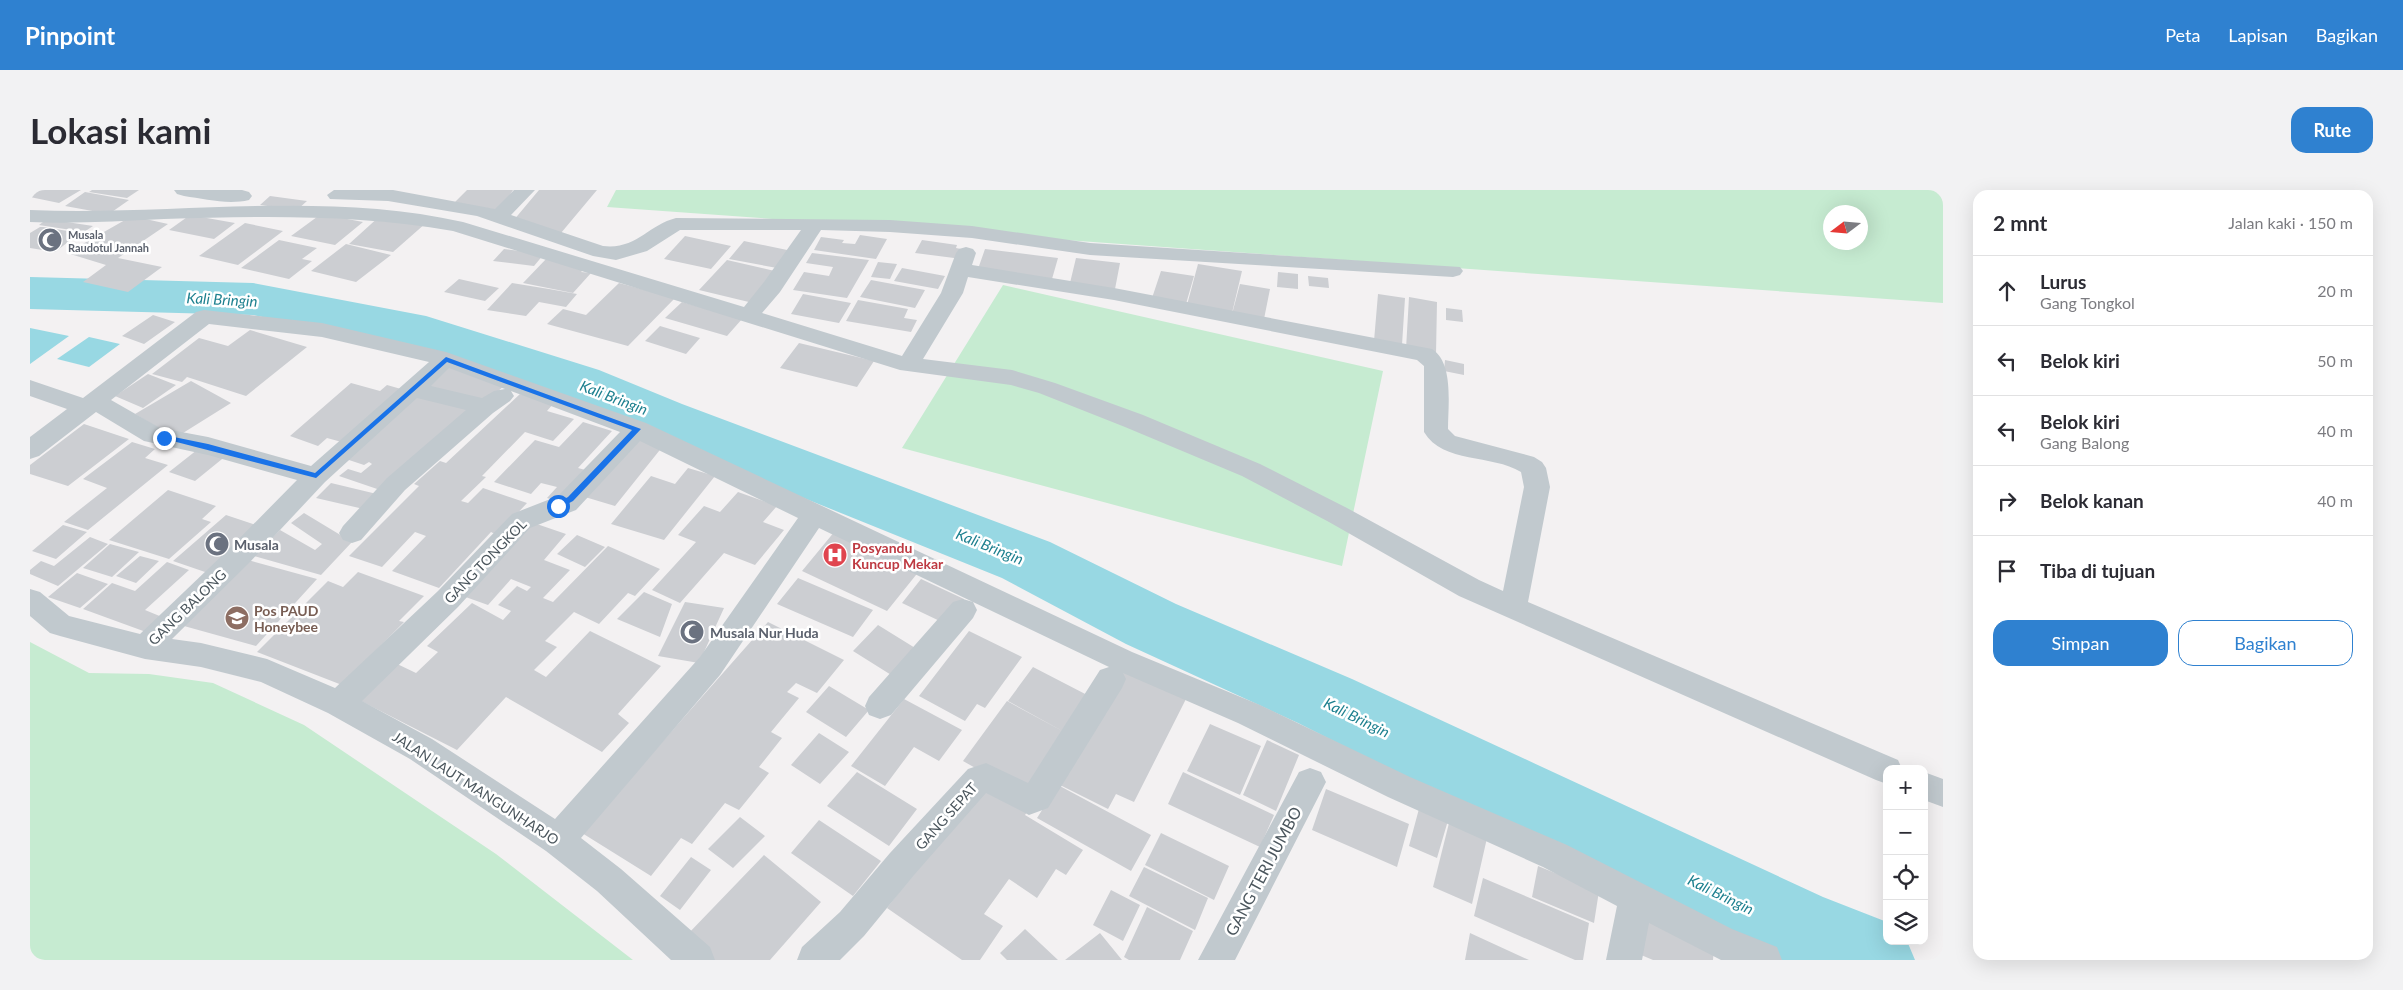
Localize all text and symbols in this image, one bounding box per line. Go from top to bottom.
text: Pinpoint [25,21,115,50]
text: Peta [2165,24,2200,46]
text: Lapisan [2228,24,2288,46]
text: Bagikan [2316,24,2378,46]
button: Rute [2291,107,2373,153]
text: Lokasi kami [30,109,211,151]
north arrow [1823,205,1868,250]
text: 2 mnt [1993,210,2047,235]
text: Jalan kaki · 150 m [2228,213,2353,232]
mosque icon: Musala Raudotul Jannah [37,227,63,253]
place label: Musala Raudotul Jannah [68,228,149,254]
text: Lurus [2040,270,2086,293]
icon: ahead [1993,277,2021,305]
text: 20 m [2317,281,2353,300]
water label: Kali Bringin [186,288,258,310]
text: Gang Tongkol [2040,293,2135,312]
icon: left [1993,347,2021,375]
text: Belok kiri [2040,349,2120,372]
text: 50 m [2317,351,2353,370]
water label: Kali Bringin [578,376,650,418]
text: Belok kiri [2040,410,2120,433]
icon: left [1993,417,2021,445]
text: 40 m [2317,421,2353,440]
route end [153,427,176,450]
text: Gang Balong [2040,433,2129,452]
icon: right [1993,487,2021,515]
text: Belok kanan [2040,489,2144,512]
text: 40 m [2317,491,2353,510]
route start [547,495,570,518]
street label: GANG TONGKOL [440,515,530,607]
water label: Kali Bringin [954,524,1026,568]
mosque icon: Musala [204,531,230,557]
place label: Musala [234,536,279,553]
place label: Posyandu Kuncup Mekar [852,539,944,572]
hospital icon: Posyandu Kuncup Mekar [822,542,848,568]
icon: arrive [1993,557,2021,585]
text: Tiba di tujuan [2040,559,2155,582]
street label: GANG BALONG [145,566,229,648]
place label: Pos PAUD Honeybee [254,602,319,635]
school or university icon: Pos PAUD Honeybee [224,605,250,631]
mosque icon: Musala Nur Huda [679,619,705,645]
button: Simpan [1993,620,2168,666]
button: Bagikan [2178,620,2353,666]
place label: Musala Nur Huda [710,624,819,641]
water label: Kali Bringin [1321,693,1393,741]
street label: JALAN LAUT MANGUNHARJO [390,728,562,848]
map controls [1883,765,1928,945]
button: + [1883,765,1928,810]
street label: GANG SEPAT [911,778,981,853]
street label: GANG TERI JUMBO [1221,803,1305,939]
button: − [1883,810,1928,855]
button: locate [1883,855,1928,900]
water label: Kali Bringin [1685,870,1757,918]
button: layers [1883,900,1928,945]

